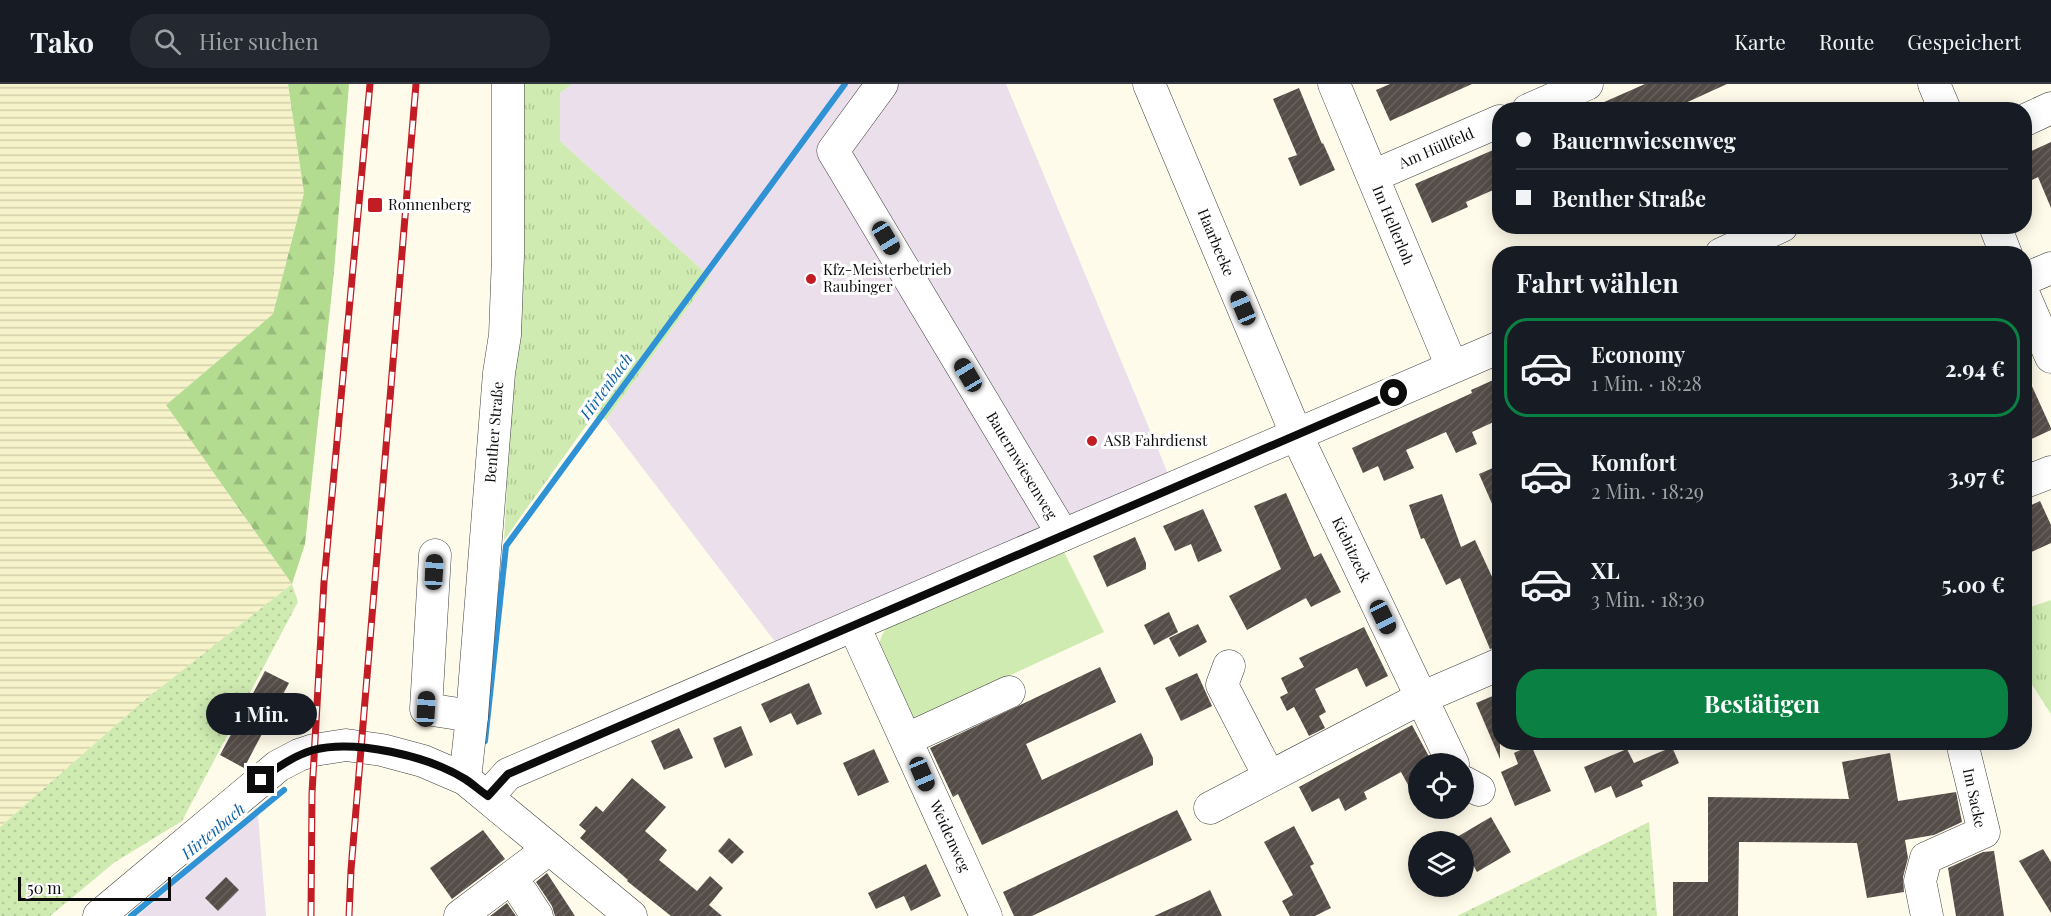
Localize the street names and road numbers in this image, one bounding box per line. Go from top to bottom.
street label: Am Hüllfeld [1394,122,1477,173]
street label: Im Hellerloh [1368,182,1419,268]
street label: Haarbeeke [1193,205,1240,279]
street label: Benther Straße [479,381,507,484]
street label: Bauernwiesenweg [982,408,1062,523]
street label: Kiebitzeck [1328,513,1377,586]
street label: Im Sacke [1959,766,1991,829]
street label: Weidenweg [925,796,976,875]

